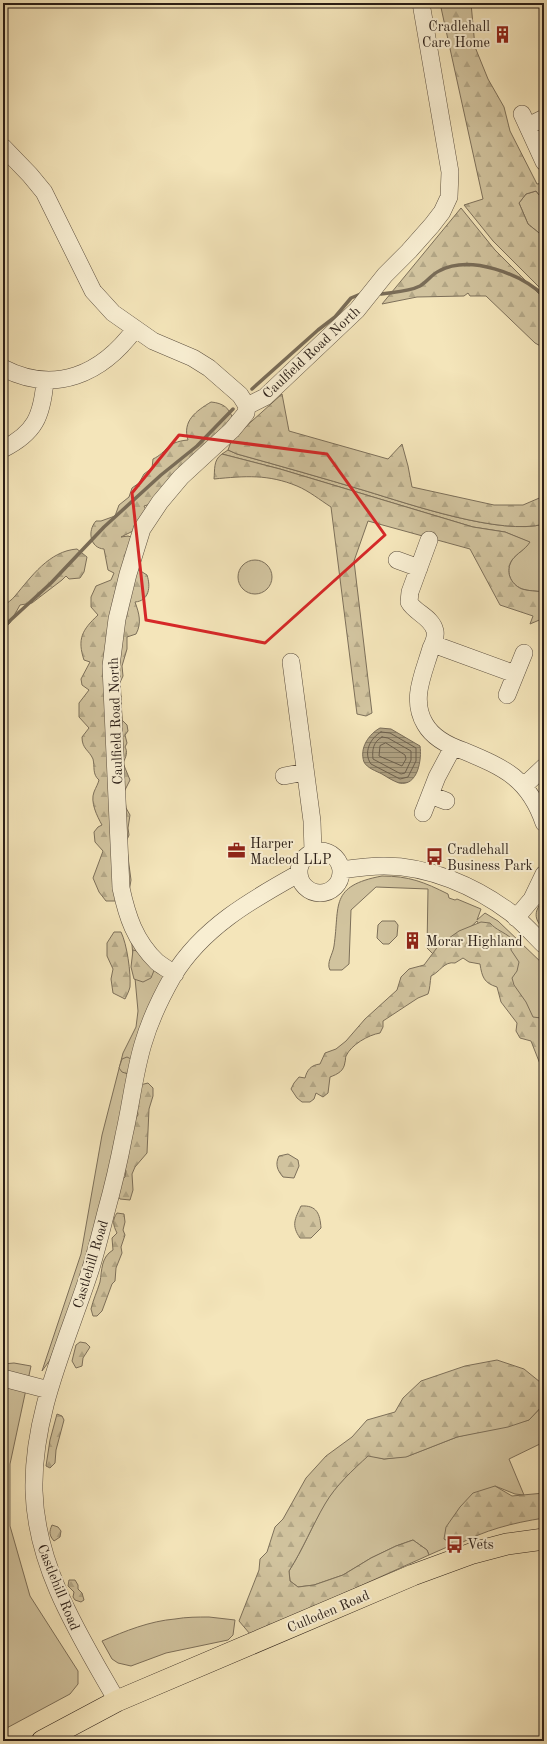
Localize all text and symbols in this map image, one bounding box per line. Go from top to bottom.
place label: Cradlehall Care Home [422,20,490,50]
building icon: Cradlehall Care Home [493,24,513,44]
street label: Caulfield Road North [260,304,363,401]
street label: Caulfield Road North [107,657,125,785]
place label: Harper Macleod LLP [250,837,331,867]
office icon: Harper Macleod LLP [227,841,247,861]
place label: Cradlehall Business Park [447,843,533,873]
bus stop icon: Cradlehall Business Park [424,847,444,867]
building icon: Morar Highland [403,931,423,951]
place label: Morar Highland [426,935,523,949]
street label: Castlehill Road [71,1218,111,1310]
bus stop icon: Vets [444,1534,464,1554]
place label: Vets [467,1538,494,1552]
street label: Castlehill Road [34,1542,82,1632]
street label: Culloden Road [285,1588,372,1636]

